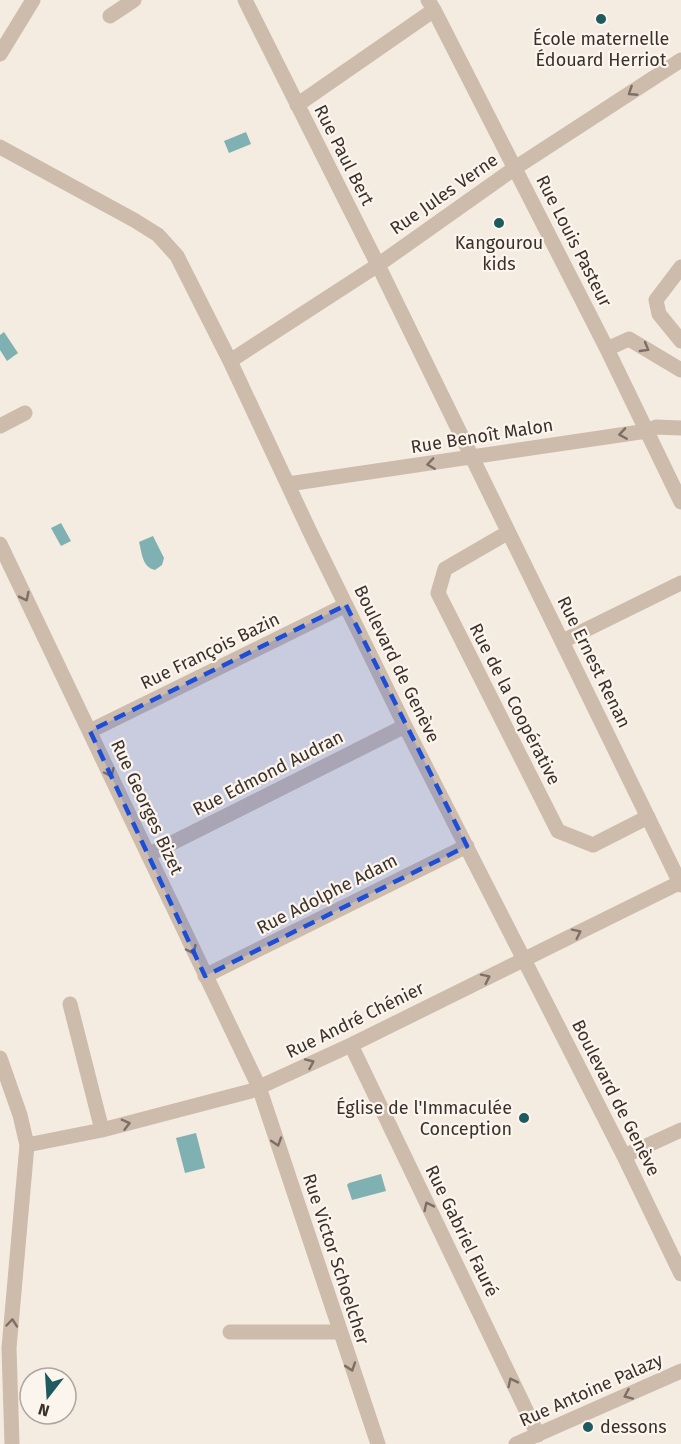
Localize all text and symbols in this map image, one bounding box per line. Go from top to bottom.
marker: École maternelle Édouard Herriot [594,12,608,26]
place label: École maternelle Édouard Herriot [533,27,669,71]
one-way arrow [628,85,639,96]
street label: Rue Paul Bert [309,101,379,209]
street label: Rue Jules Verne [386,149,502,239]
street label: Rue Louis Pasteur [531,172,617,310]
marker: Kangourou kids [492,216,506,230]
place label: Kangourou kids [455,232,543,275]
one-way arrow [639,341,649,353]
street label: Rue Benoît Malon [409,414,555,458]
one-way arrow [619,428,628,440]
one-way arrow [426,457,435,469]
street label: Boulevard de Genève [349,582,445,746]
one-way arrow [18,591,30,602]
street label: Rue Ernest Renan [553,593,635,731]
street label: Rue François Bazin [137,608,283,694]
street label: Rue de la Coopérative [465,619,565,789]
street label: Rue Edmond Audran [189,725,347,821]
street label: Rue Georges Bizet [106,736,188,878]
one-way arrow [102,766,114,777]
street label: Rue Adolphe Adam [253,849,401,939]
one-way arrow [571,929,582,941]
one-way arrow [185,943,197,954]
one-way arrow [479,974,490,986]
street label: Rue André Chénier [282,977,428,1063]
street label: Boulevard de Genève [567,1016,665,1180]
one-way arrow [304,1059,315,1071]
place label: Église de l'Immaculée Conception [336,1096,512,1140]
marker: Église de l'Immaculée Conception [517,1111,531,1125]
one-way arrow [120,1119,131,1131]
one-way arrow [270,1136,282,1147]
street label: Rue Gabriel Fauré [421,1161,503,1301]
street label: Rue Victor Schoelcher [298,1171,374,1347]
one-way arrow [424,1201,436,1212]
one-way arrow [5,1318,18,1327]
street label: Rue Antoine Palazy [516,1348,666,1431]
one-way arrow [344,1361,357,1372]
north arrow [18,1366,78,1426]
one-way arrow [508,1377,520,1388]
one-way arrow [623,1387,634,1399]
text: N [36,1399,52,1421]
place label: dessons [600,1416,667,1438]
marker: dessons [581,1420,595,1434]

